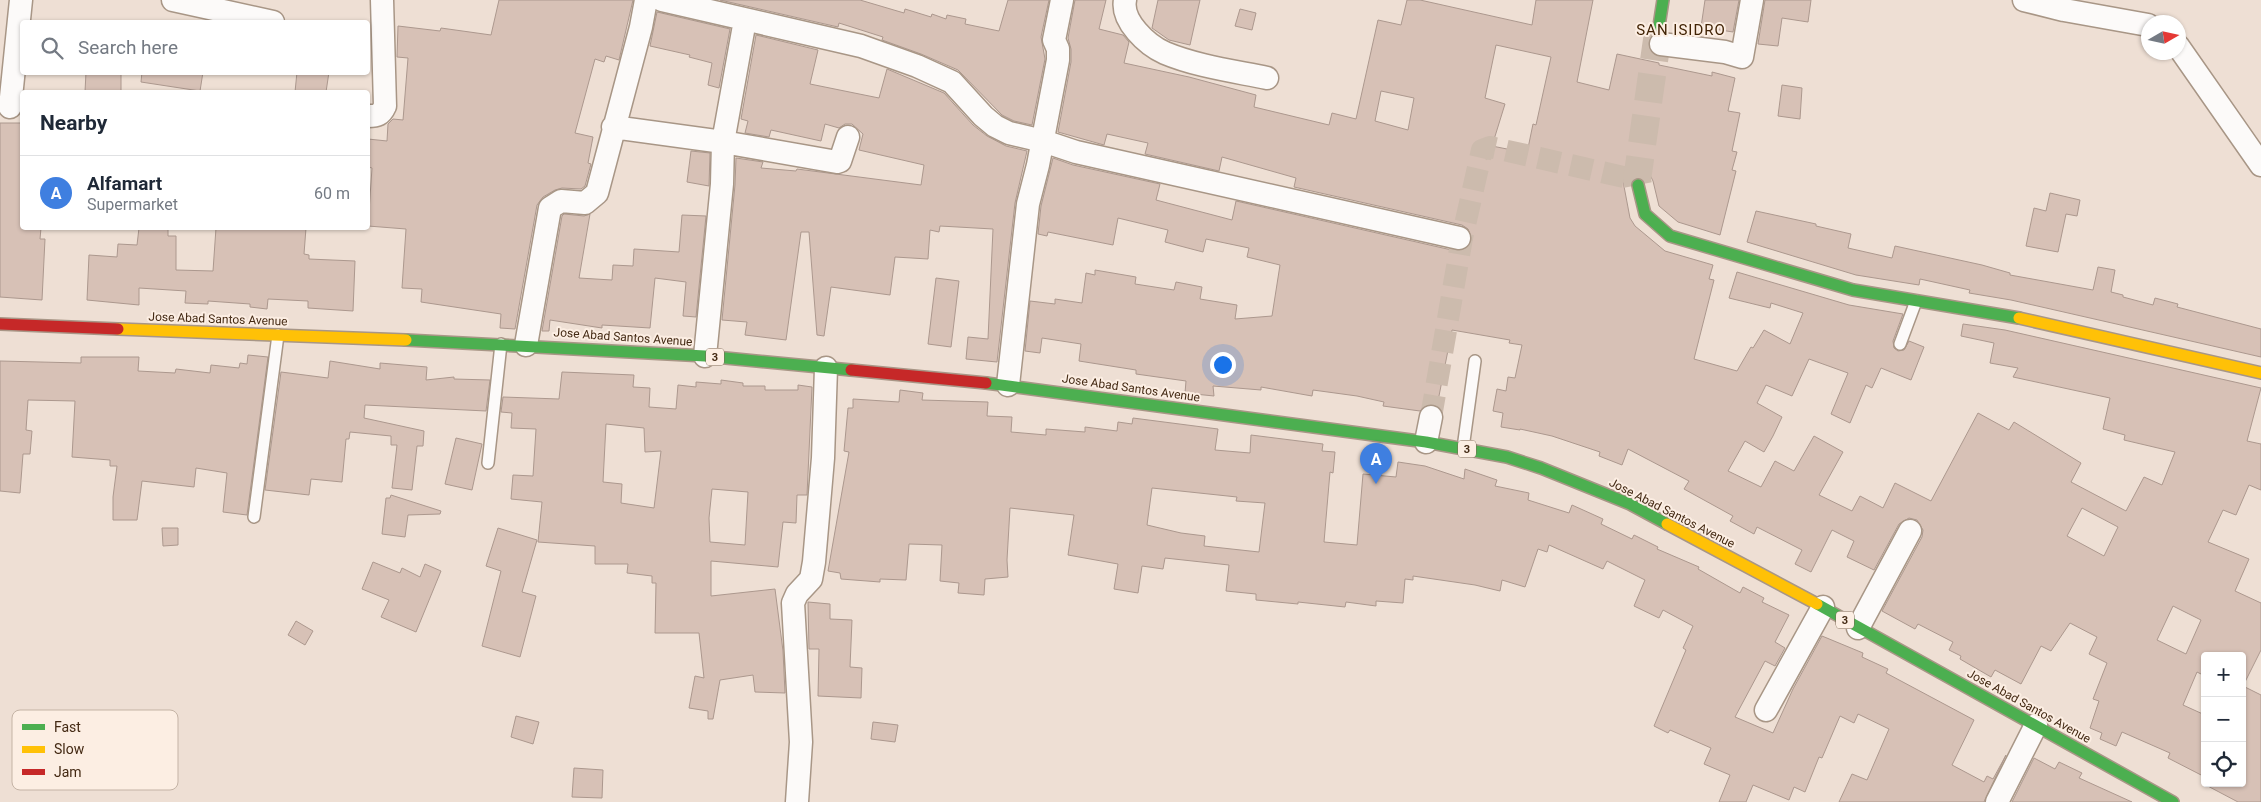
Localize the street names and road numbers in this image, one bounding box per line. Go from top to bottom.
street label: Jose Abad Santos Avenue [148,310,288,328]
street label: Jose Abad Santos Avenue [553,325,693,349]
road number: 3 [706,348,724,366]
street label: Jose Abad Santos Avenue [1061,371,1201,405]
road number: 3 [1458,440,1476,458]
street label: Jose Abad Santos Avenue [1607,475,1737,551]
road number: 3 [1836,612,1854,628]
street label: Jose Abad Santos Avenue [1965,666,2093,746]

